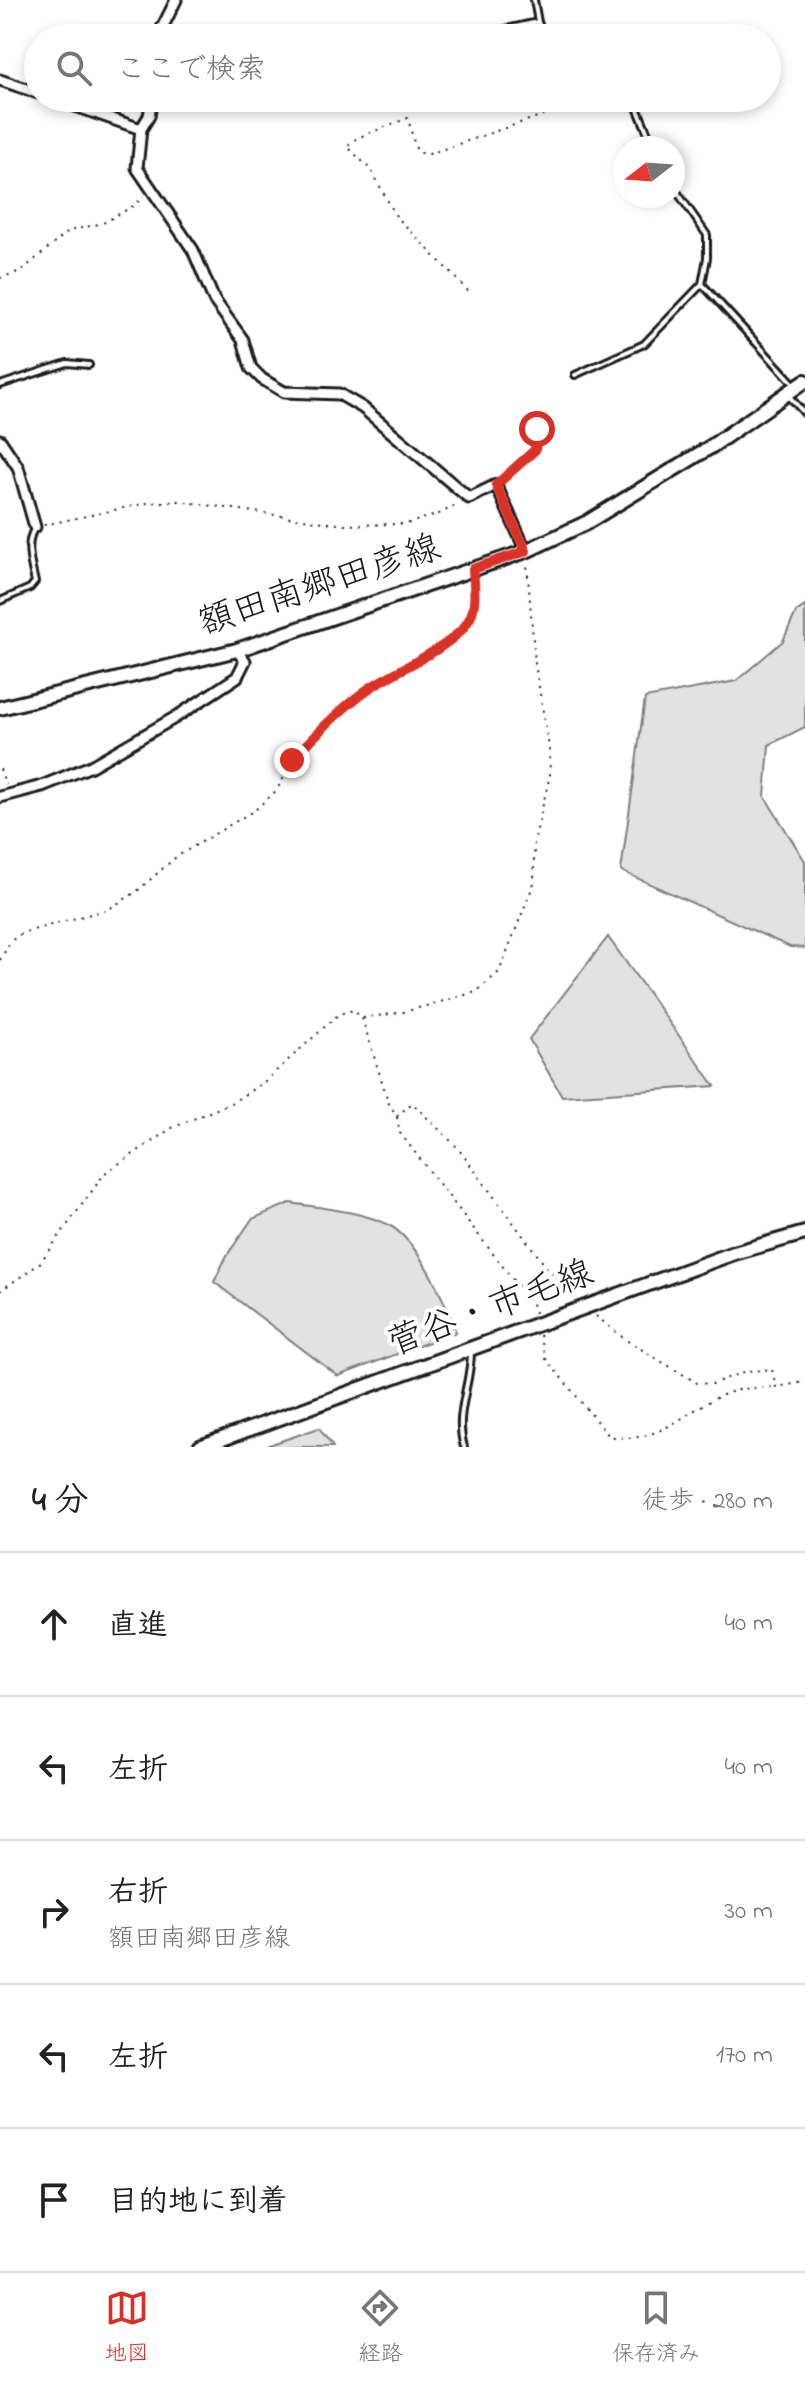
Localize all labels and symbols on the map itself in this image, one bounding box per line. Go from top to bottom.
north arrow [613,136,685,208]
route start [519,411,555,447]
street label: 額田南郷田彦線 [192,523,448,651]
route end [274,742,310,778]
street label: 菅谷・市毛線 [380,1248,602,1372]

